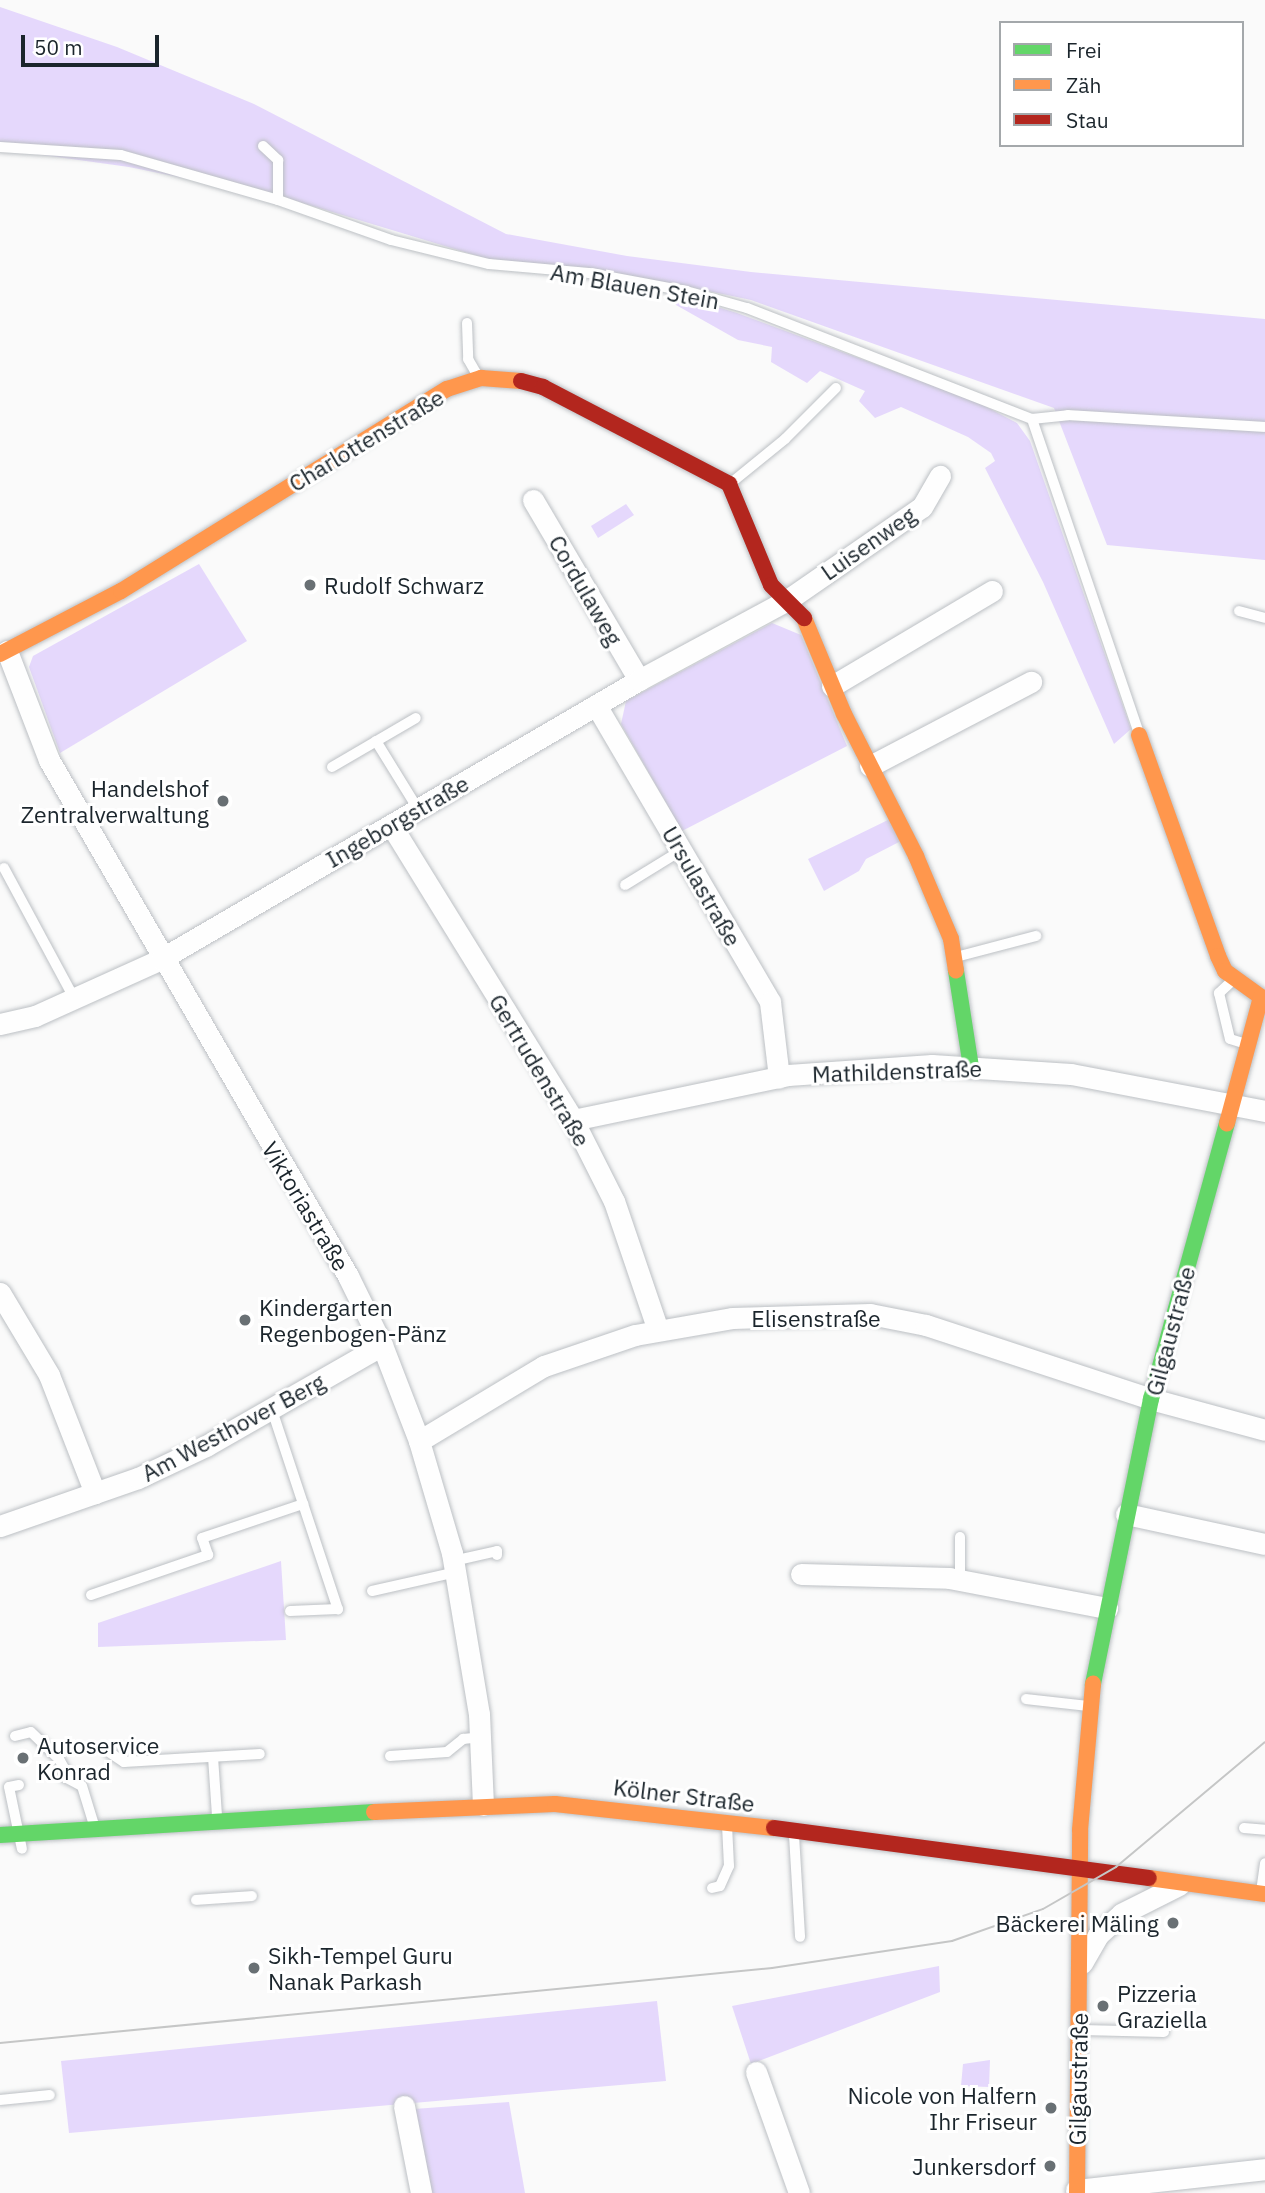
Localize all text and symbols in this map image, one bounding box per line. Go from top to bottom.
scale bar [24,21,163,65]
legend [999,21,1244,147]
text: 50 m [34,33,83,61]
text: Frei [1066,36,1102,64]
text: Zäh [1066,71,1101,99]
text: Stau [1066,106,1109,134]
street label: Am Blauen Stein [549,258,721,314]
street label: Charlottenstraße [284,383,448,497]
street label: Luisenweg [815,500,921,586]
street label: Cordulaweg [543,530,629,650]
place label: Rudolf Schwarz [324,571,484,599]
marker: Rudolf Schwarz [302,577,318,593]
street label: Ingeborgstraße [321,769,473,873]
place label: Handelshof Zentralverwaltung [21,774,209,828]
marker: Handelshof Zentralverwaltung [215,793,231,809]
street label: Ursulastraße [657,821,747,951]
street label: Gertrudenstraße [484,989,596,1151]
street label: Mathildenstraße [811,1054,983,1088]
street label: Viktoriastraße [257,1136,355,1276]
street label: Gilgaustraße [1140,1263,1200,1399]
place label: Kindergarten Regenbogen-Pänz [259,1293,447,1347]
street label: Elisenstraße [751,1304,881,1332]
marker: Kindergarten Regenbogen-Pänz [237,1312,253,1328]
street label: Am Westhover Berg [137,1367,329,1487]
place label: Autoservice Konrad [37,1731,159,1785]
marker: Autoservice Konrad [15,1750,31,1766]
street label: Kölner Straße [612,1773,756,1817]
place label: Bäckerei Mäling [995,1909,1159,1937]
marker: Bäckerei Mäling [1165,1915,1181,1931]
place label: Sikh-Tempel Guru Nanak Parkash [268,1941,453,1995]
marker: Sikh-Tempel Guru Nanak Parkash [246,1960,262,1976]
place label: Pizzeria Graziella [1117,1979,1207,2033]
marker: Pizzeria Graziella [1095,1998,1111,2014]
street label: Gilgaustraße [1063,2013,1093,2145]
place label: Nicole von Halfern Ihr Friseur [848,2081,1037,2135]
marker: Nicole von Halfern Ihr Friseur [1043,2100,1059,2116]
place label: Junkersdorf [912,2152,1036,2180]
marker: Junkersdorf [1042,2158,1058,2174]

